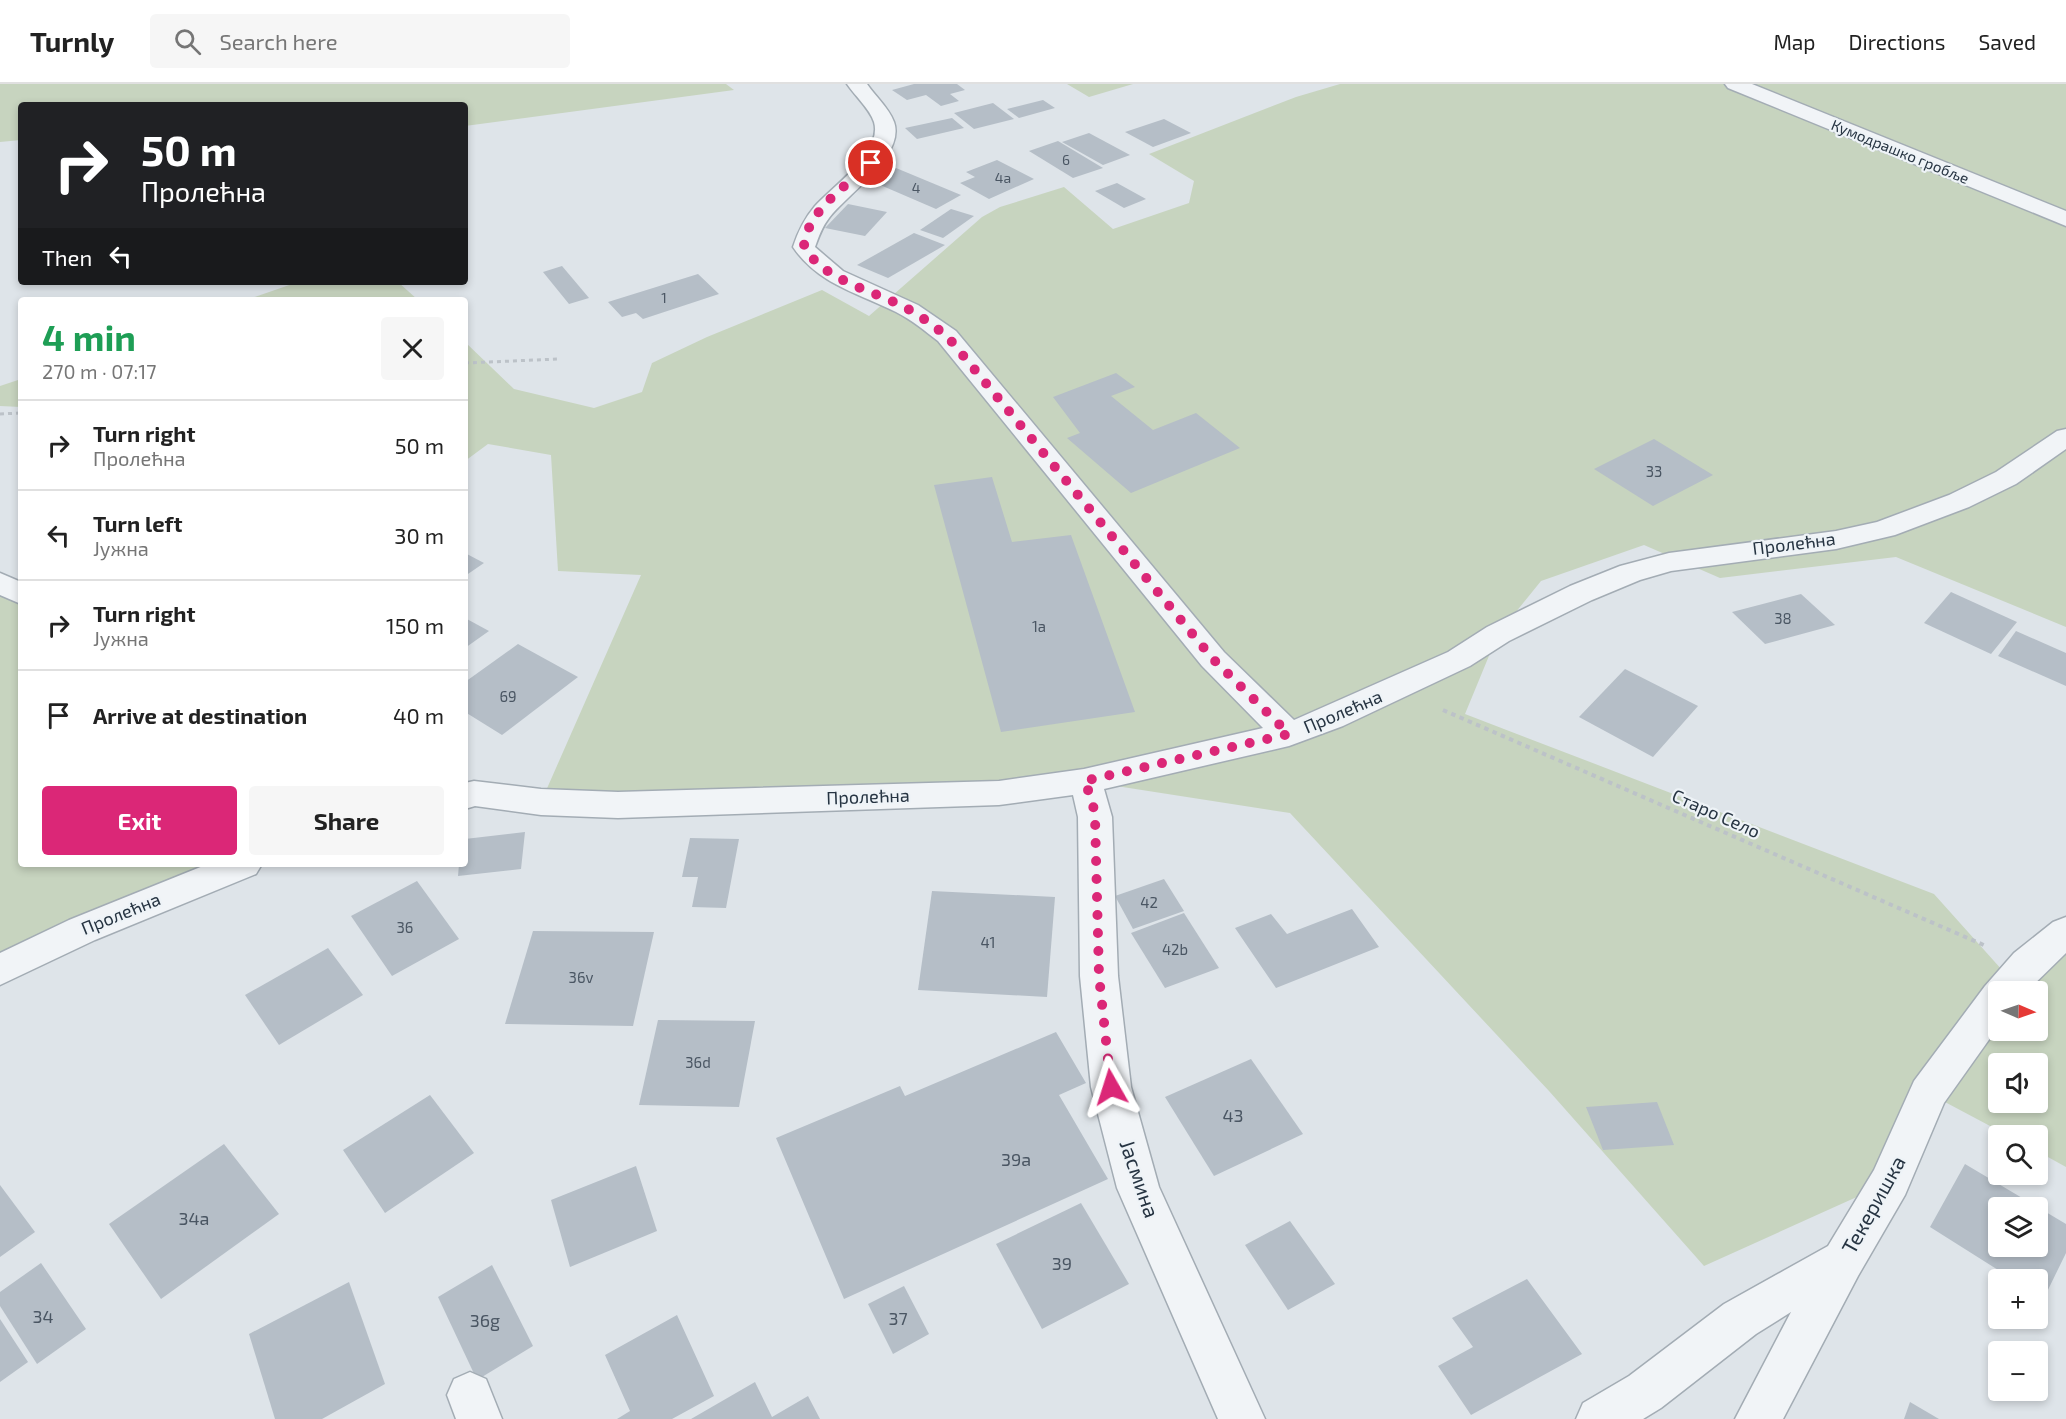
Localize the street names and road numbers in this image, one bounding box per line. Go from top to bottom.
street label: Кумодрашко гробље [1828,115,1972,188]
street label: Пролећна [1751,527,1837,559]
street label: Пролећна [1300,685,1385,737]
street label: Пролећна [826,784,910,808]
street label: Старо Село [1669,784,1764,842]
street label: Пролећна [78,887,163,939]
street label: Јасмина [1115,1136,1165,1221]
street label: Текеришка [1836,1151,1910,1258]

